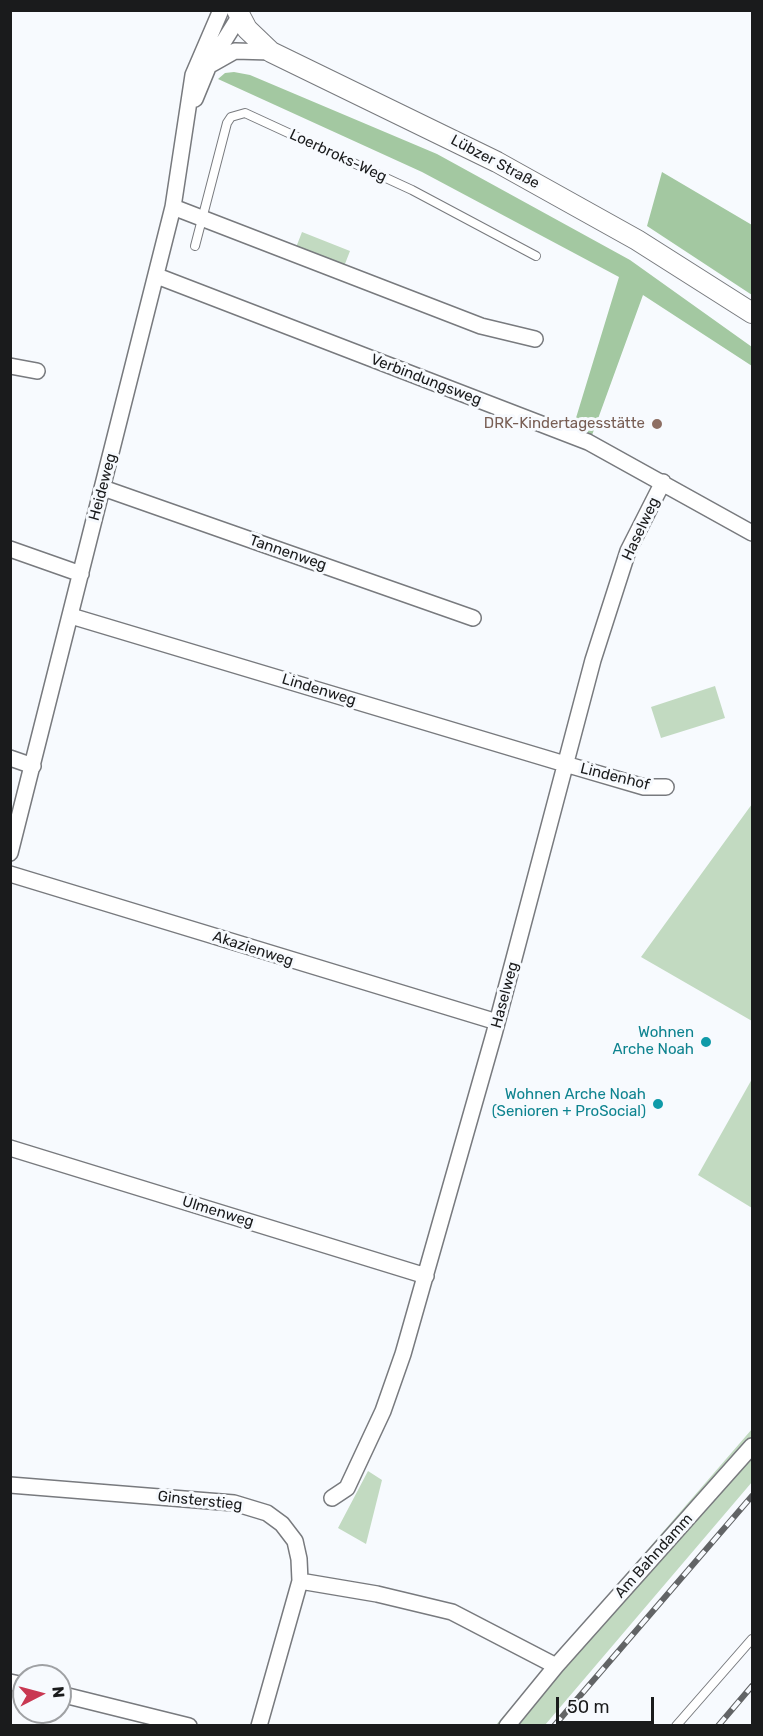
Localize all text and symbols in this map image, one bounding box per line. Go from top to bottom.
street label: Loerbroks-Weg [287,126,389,186]
street label: Lübzer Straße [448,131,542,193]
street label: Verbindungsweg [368,351,484,409]
place label: DRK-Kindertagesstätte [484,415,645,433]
marker: DRK-Kindertagesstätte [650,417,664,431]
street label: Heideweg [85,451,121,523]
street label: Haselweg [619,494,663,564]
street label: Tannenweg [247,531,329,575]
street label: Lindenweg [280,670,358,710]
street label: Lindenhof [578,760,652,794]
street label: Akazienweg [210,928,296,970]
street label: Haselweg [488,960,522,1030]
place label: Wohnen Arche Noah [612,1024,694,1059]
marker: Wohnen Arche Noah [699,1035,713,1049]
place label: Wohnen Arche Noah (Senioren + ProSocial) [492,1086,646,1121]
marker: Wohnen Arche Noah (Senioren + ProSocial) [651,1097,665,1111]
street label: Ulmenweg [180,1193,256,1231]
street label: Ginsterstieg [157,1488,243,1514]
street label: Am Bahndamm [611,1510,697,1602]
north arrow [12,1664,72,1724]
scale bar [559,1685,656,1723]
text: N [48,1686,68,1699]
text: 50 m [567,1696,610,1718]

